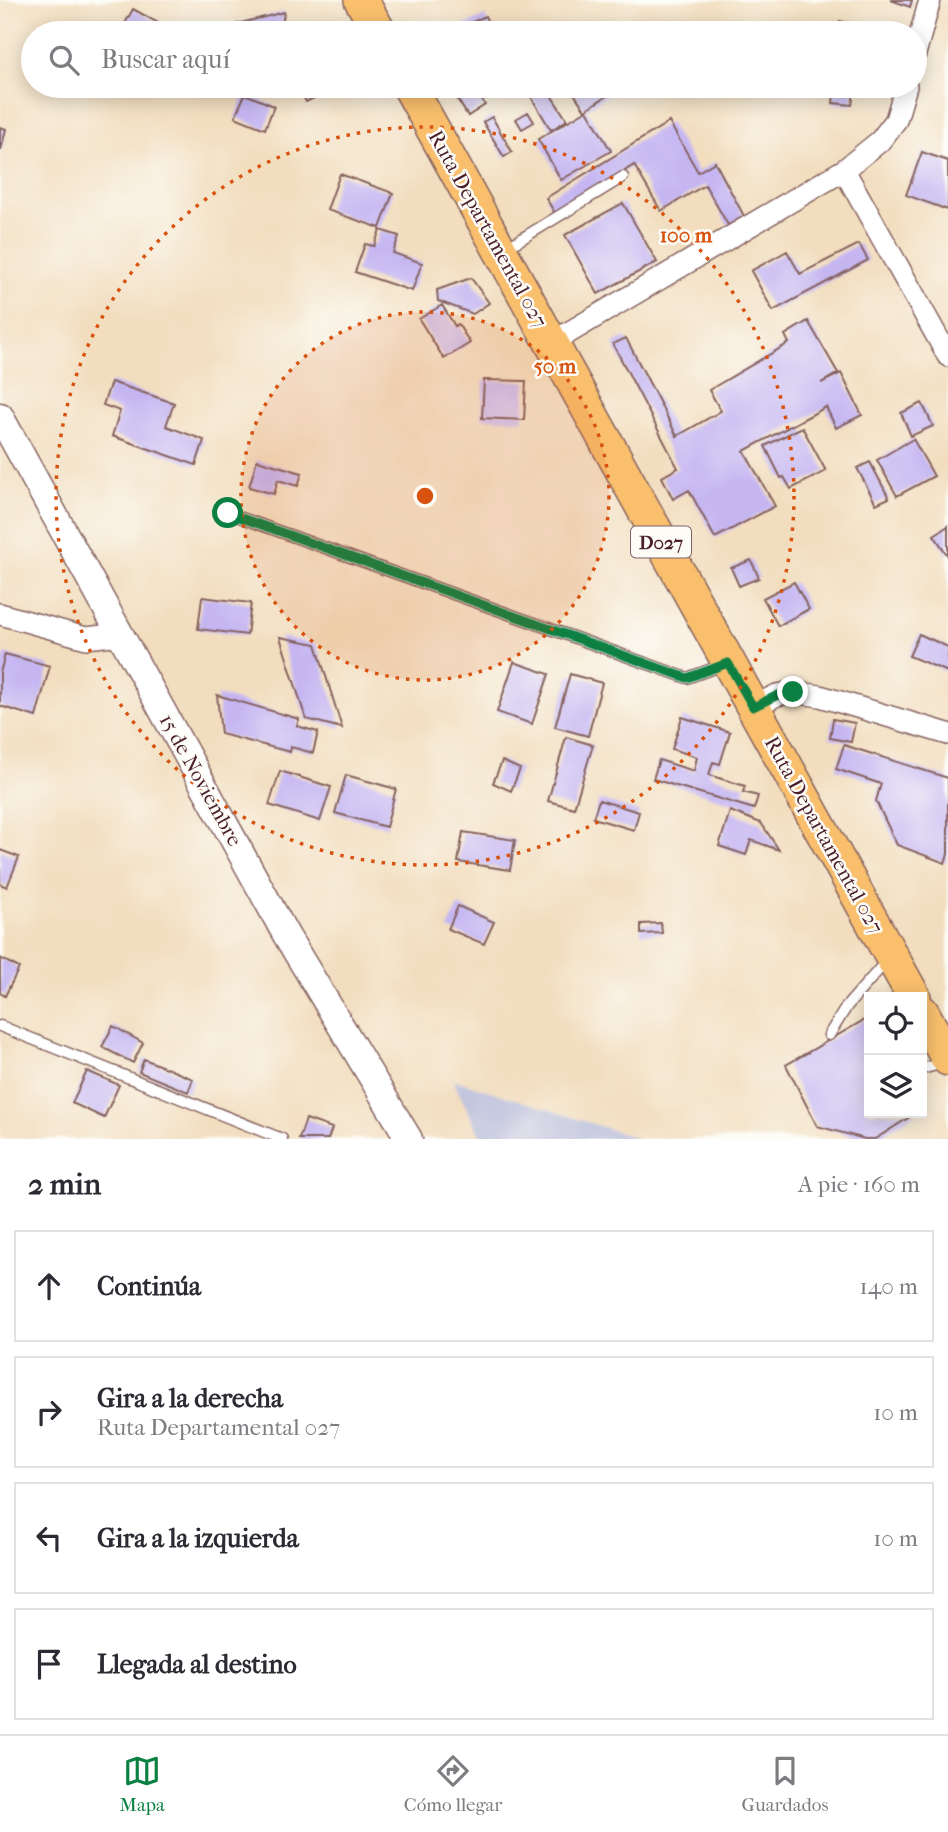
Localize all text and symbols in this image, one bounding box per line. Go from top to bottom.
search box [21,21,927,98]
icon: search [45,41,83,79]
text: Buscar aquí [101,44,230,75]
street label: Ruta Departamental 027 [424,126,552,332]
text: 100 m [660,223,713,247]
text: 50 m [534,354,577,378]
centre of rings [413,484,437,508]
route start [212,497,243,528]
road number: D027 [631,526,691,558]
route end [777,676,808,707]
street label: 15 de Noviembre [155,710,247,850]
street label: Ruta Departamental 027 [760,732,888,938]
map controls [864,992,927,1118]
button: locate [864,992,927,1055]
button: layers [864,1055,927,1118]
text: 2 min [28,1167,101,1202]
text: A pie · 160 m [798,1171,920,1198]
icon: ahead [30,1267,68,1305]
text: Continúa [97,1271,201,1302]
text: 140 m [859,1273,918,1300]
text: Gira a la derecha [97,1383,283,1414]
icon: right [30,1393,68,1431]
text: 10 m [873,1399,918,1426]
text: Ruta Departamental 027 [97,1414,340,1441]
icon: left [30,1519,68,1557]
text: Gira a la izquierda [97,1523,299,1554]
text: 10 m [873,1525,918,1552]
icon: arrive [30,1645,68,1683]
text: Llegada al destino [97,1649,297,1680]
tab: Mapa [120,1752,165,1816]
tab: Cómo llegar [404,1752,502,1816]
tab: Guardados [741,1752,828,1816]

